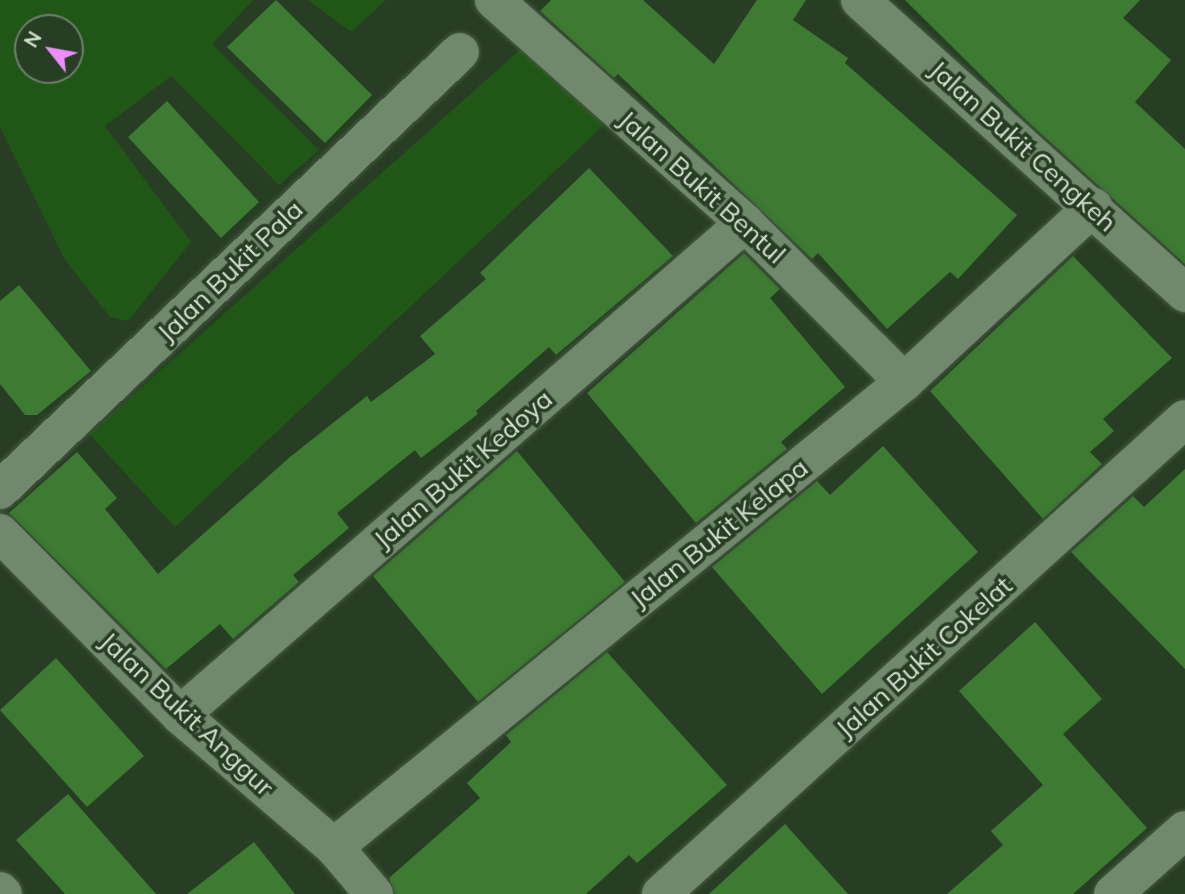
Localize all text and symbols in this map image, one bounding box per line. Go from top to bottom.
north arrow [14,14,84,84]
text: N [19,27,47,52]
street label: Jalan Bukit Cengkeh [923,54,1123,238]
street label: Jalan Bukit Bentul [612,104,792,270]
street label: Jalan Bukit Pala [151,194,309,348]
street label: Jalan Bukit Kedoya [368,383,558,555]
street label: Jalan Bukit Kelapa [624,452,814,614]
street label: Jalan Bukit Cokelat [830,570,1018,744]
street label: Jalan Bukit Anggur [94,625,280,803]

